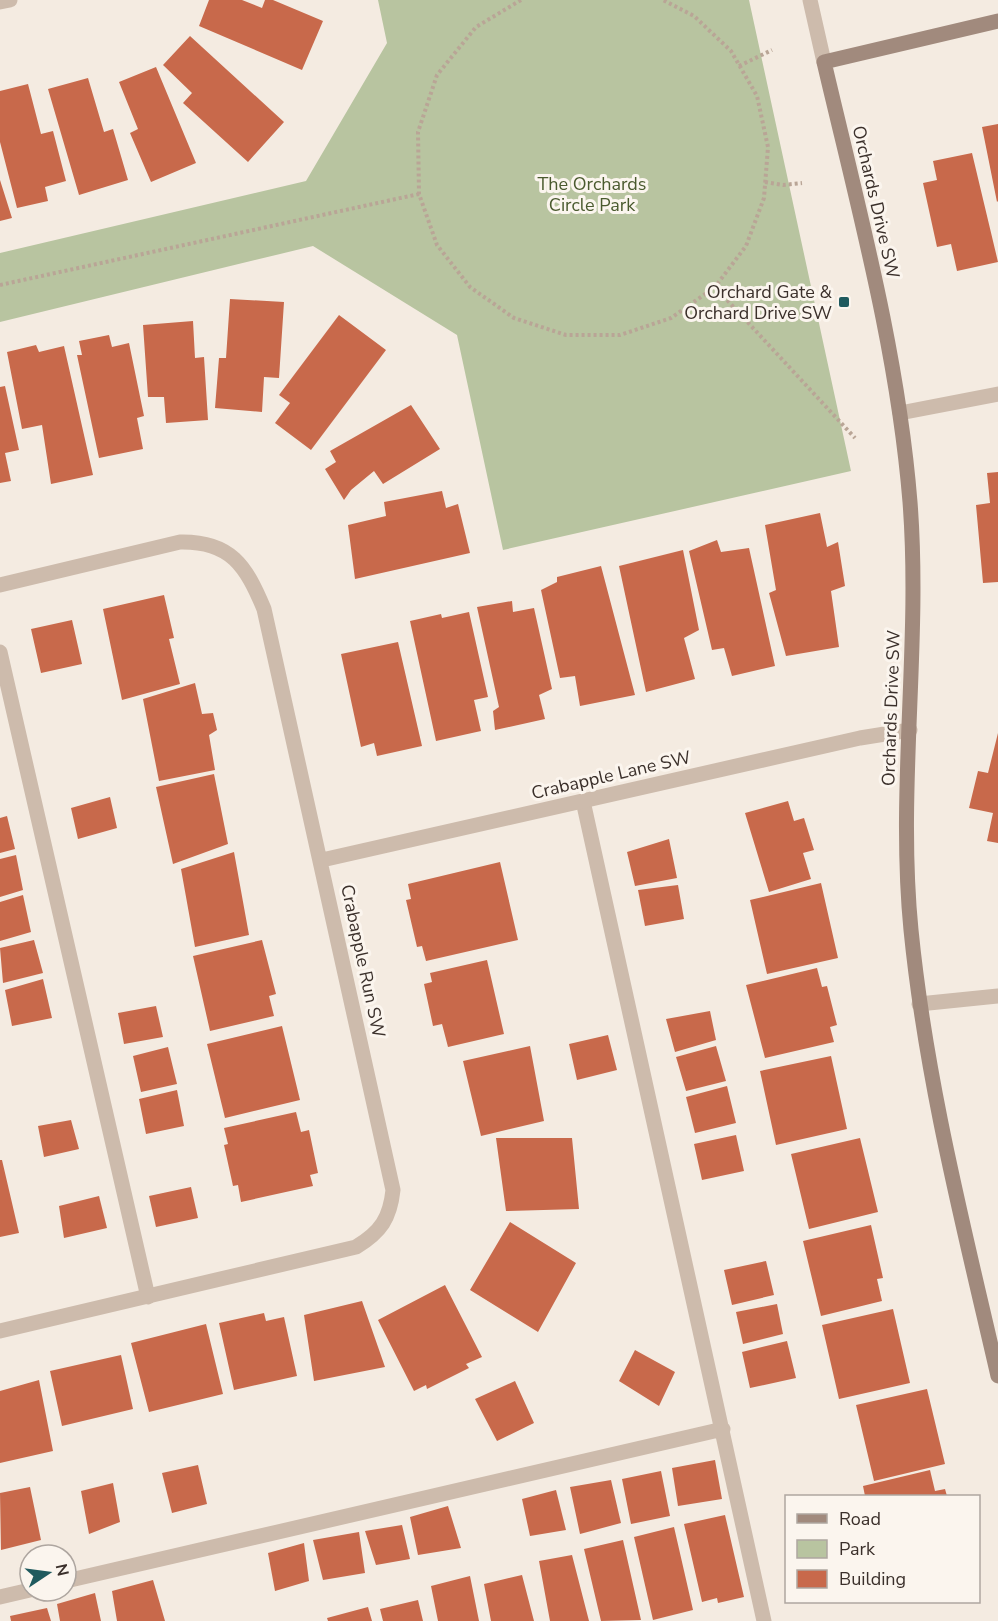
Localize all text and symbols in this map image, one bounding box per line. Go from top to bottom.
street label: Orchards Drive SW [847,123,905,281]
park label: The Orchards Circle Park [538,172,646,217]
place label: Orchard Gate & Orchard Drive SW [684,280,833,325]
marker: Orchard Gate & Orchard Drive SW [837,295,851,309]
street label: Orchards Drive SW [876,629,906,787]
street label: Crabapple Lane SW [529,745,693,805]
street label: Crabapple Run SW [335,882,391,1040]
legend [785,1495,980,1603]
text: Road [839,1507,881,1531]
text: Park [839,1537,876,1561]
north arrow [18,1543,78,1603]
text: N [50,1562,74,1578]
text: Building [839,1567,906,1591]

